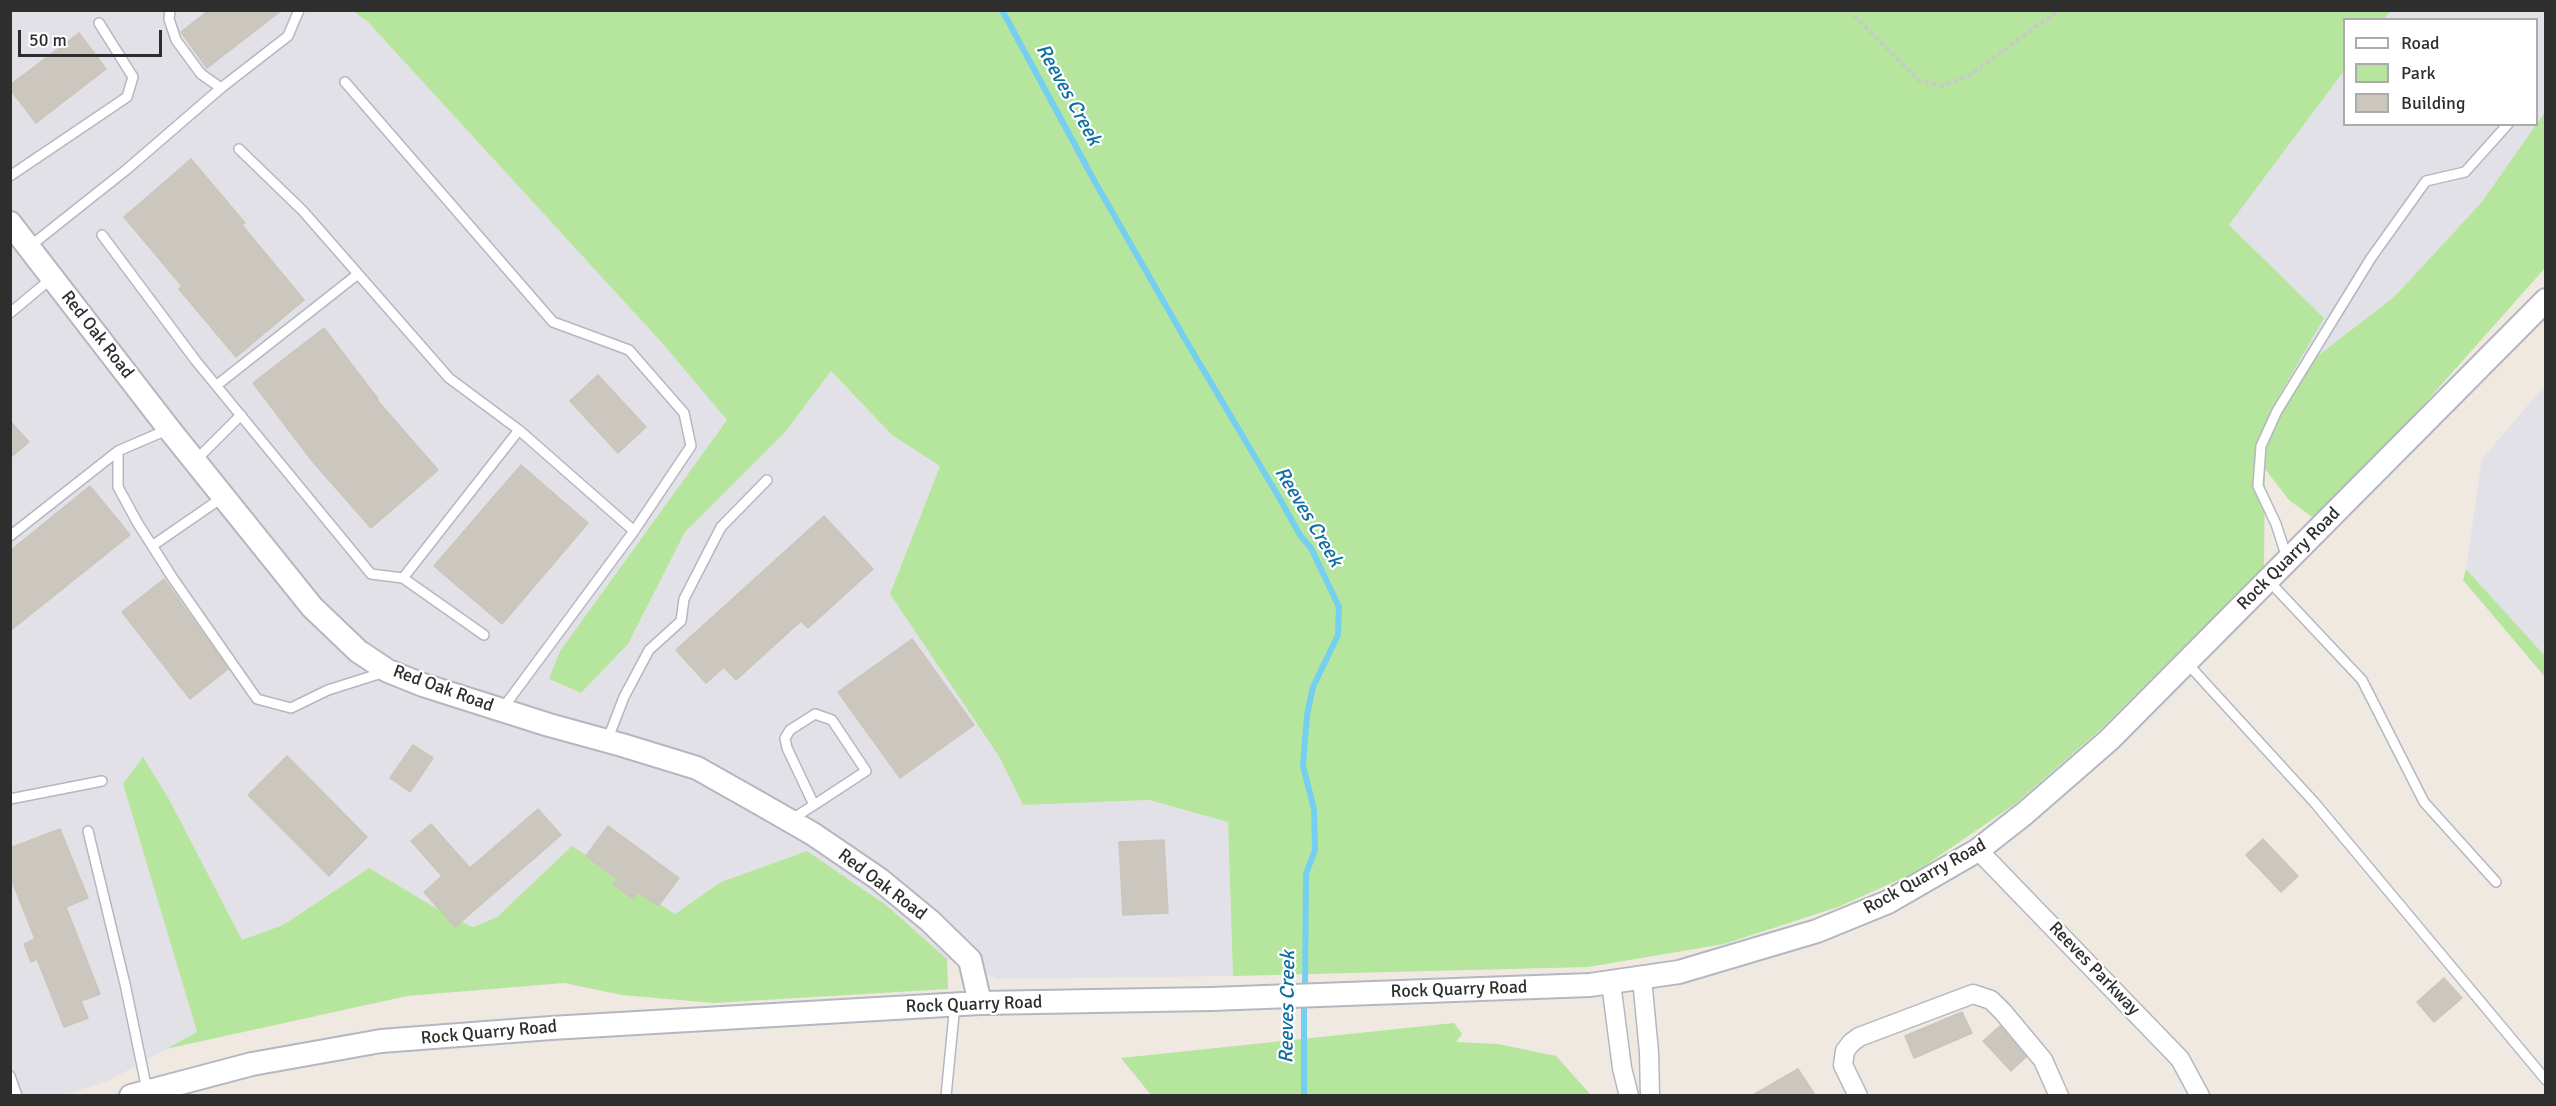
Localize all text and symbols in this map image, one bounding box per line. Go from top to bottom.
scale bar [21,18,165,56]
legend [2343,18,2538,126]
text: 50 m [29,29,67,51]
text: Road [2401,32,2440,54]
water label: Reeves Creek [1030,40,1106,150]
text: Park [2401,62,2436,84]
text: Building [2401,92,2465,114]
street label: Red Oak Road [56,287,138,383]
water label: Reeves Creek [1269,463,1347,571]
street label: Rock Quarry Road [2233,503,2345,615]
street label: Red Oak Road [390,661,496,717]
street label: Rock Quarry Road [1860,834,1990,920]
street label: Red Oak Road [833,845,931,925]
street label: Reeves Parkway [2044,918,2144,1020]
water label: Reeves Creek [1275,950,1301,1064]
street label: Rock Quarry Road [1390,977,1528,1003]
street label: Rock Quarry Road [905,992,1043,1018]
street label: Rock Quarry Road [420,1016,558,1050]

